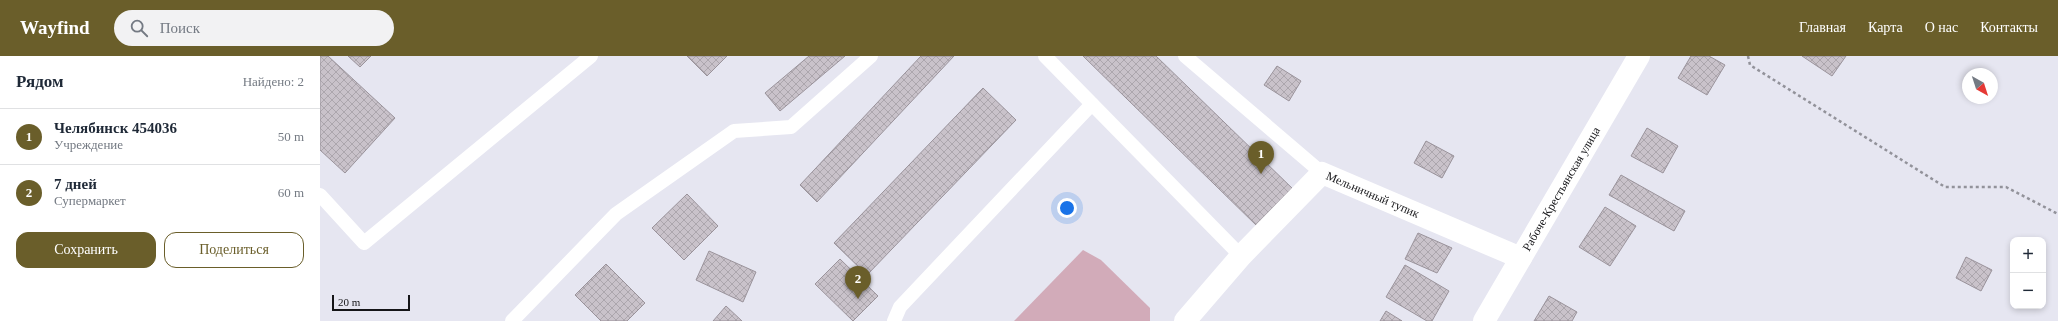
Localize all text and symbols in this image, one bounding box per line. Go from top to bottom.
search box [114,10,394,46]
text: Wayfind [20,17,90,38]
icon: search [128,17,150,39]
text: Поиск [160,20,200,36]
text: Главная [1799,20,1846,35]
text: Карта [1868,20,1903,35]
text: О нас [1925,20,1958,35]
text: Контакты [1980,20,2038,35]
north arrow [1962,68,1998,104]
text: Рядом [16,72,64,91]
text: Найдено: 2 [243,74,304,89]
text: Челябинск 454036 [54,120,177,136]
street label: Рабоче-Крестьянская улица [1520,124,1603,253]
text: 1 [26,129,32,144]
text: 50 m [278,129,304,144]
text: Учреждение [54,137,123,152]
pin: 1 [1248,141,1274,174]
street label: Мельничный тупик [1324,169,1422,221]
text: 7 дней [54,176,97,192]
text: 2 [26,185,32,200]
text: 60 m [278,185,304,200]
text: Супермаркет [54,193,126,208]
your location [1057,198,1077,218]
button: Сохранить [16,232,156,268]
button: Поделиться [164,232,304,268]
map controls [2010,237,2046,309]
button: + [2010,237,2046,273]
pin: 2 [845,266,871,299]
button: − [2010,273,2046,309]
scale bar [332,293,410,312]
text: 20 m [338,296,360,308]

